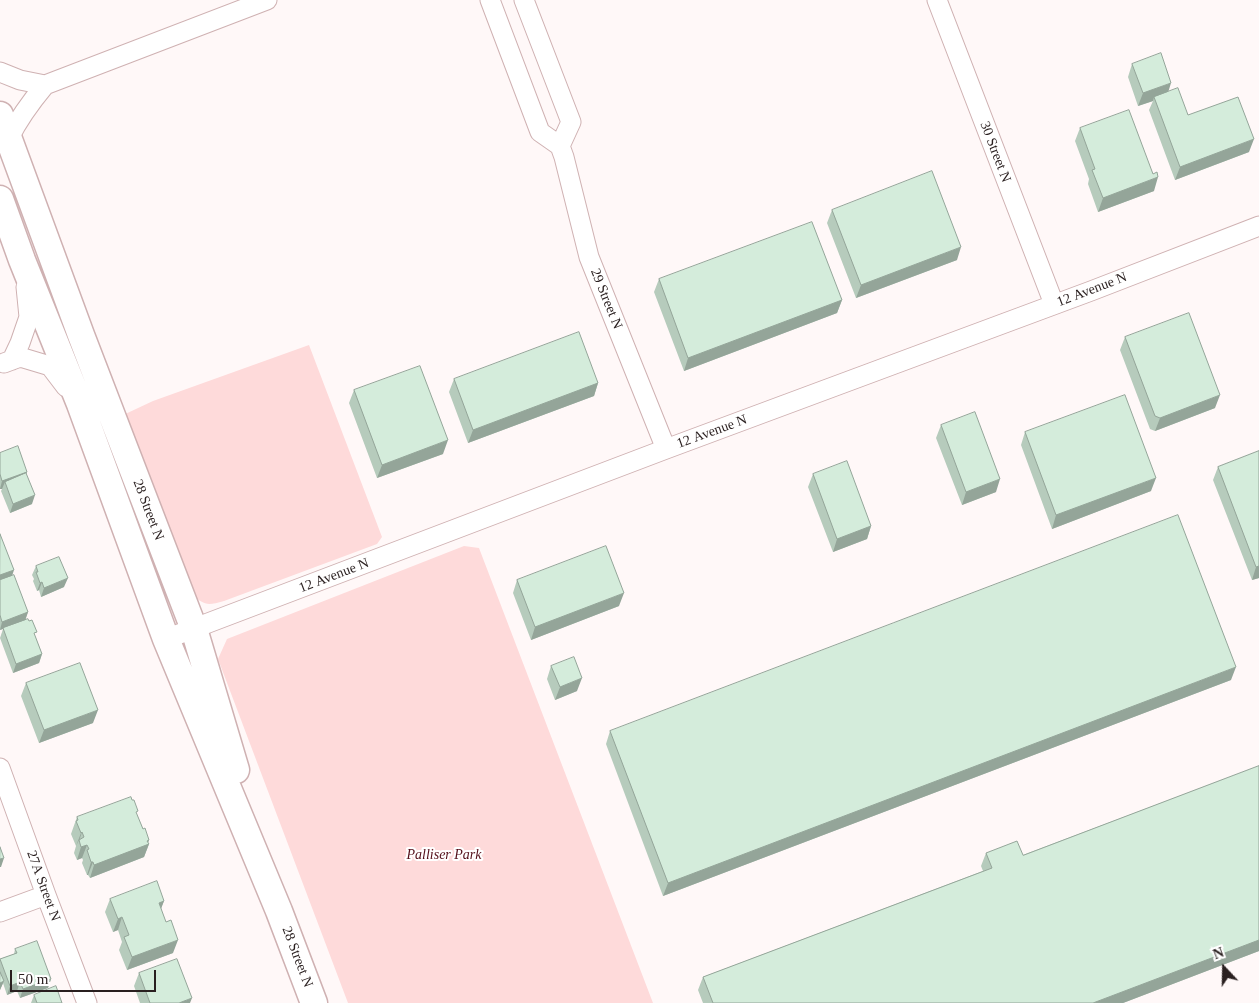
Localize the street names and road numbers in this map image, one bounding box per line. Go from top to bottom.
street label: 30 Street N [976,119,1014,185]
street label: 29 Street N [586,266,626,332]
street label: 12 Avenue N [1055,269,1129,311]
street label: 12 Avenue N [675,412,749,452]
street label: 28 Street N [129,477,167,543]
street label: 12 Avenue N [297,555,371,597]
street label: 27A Street N [22,848,64,924]
street label: 28 Street N [278,924,316,990]

